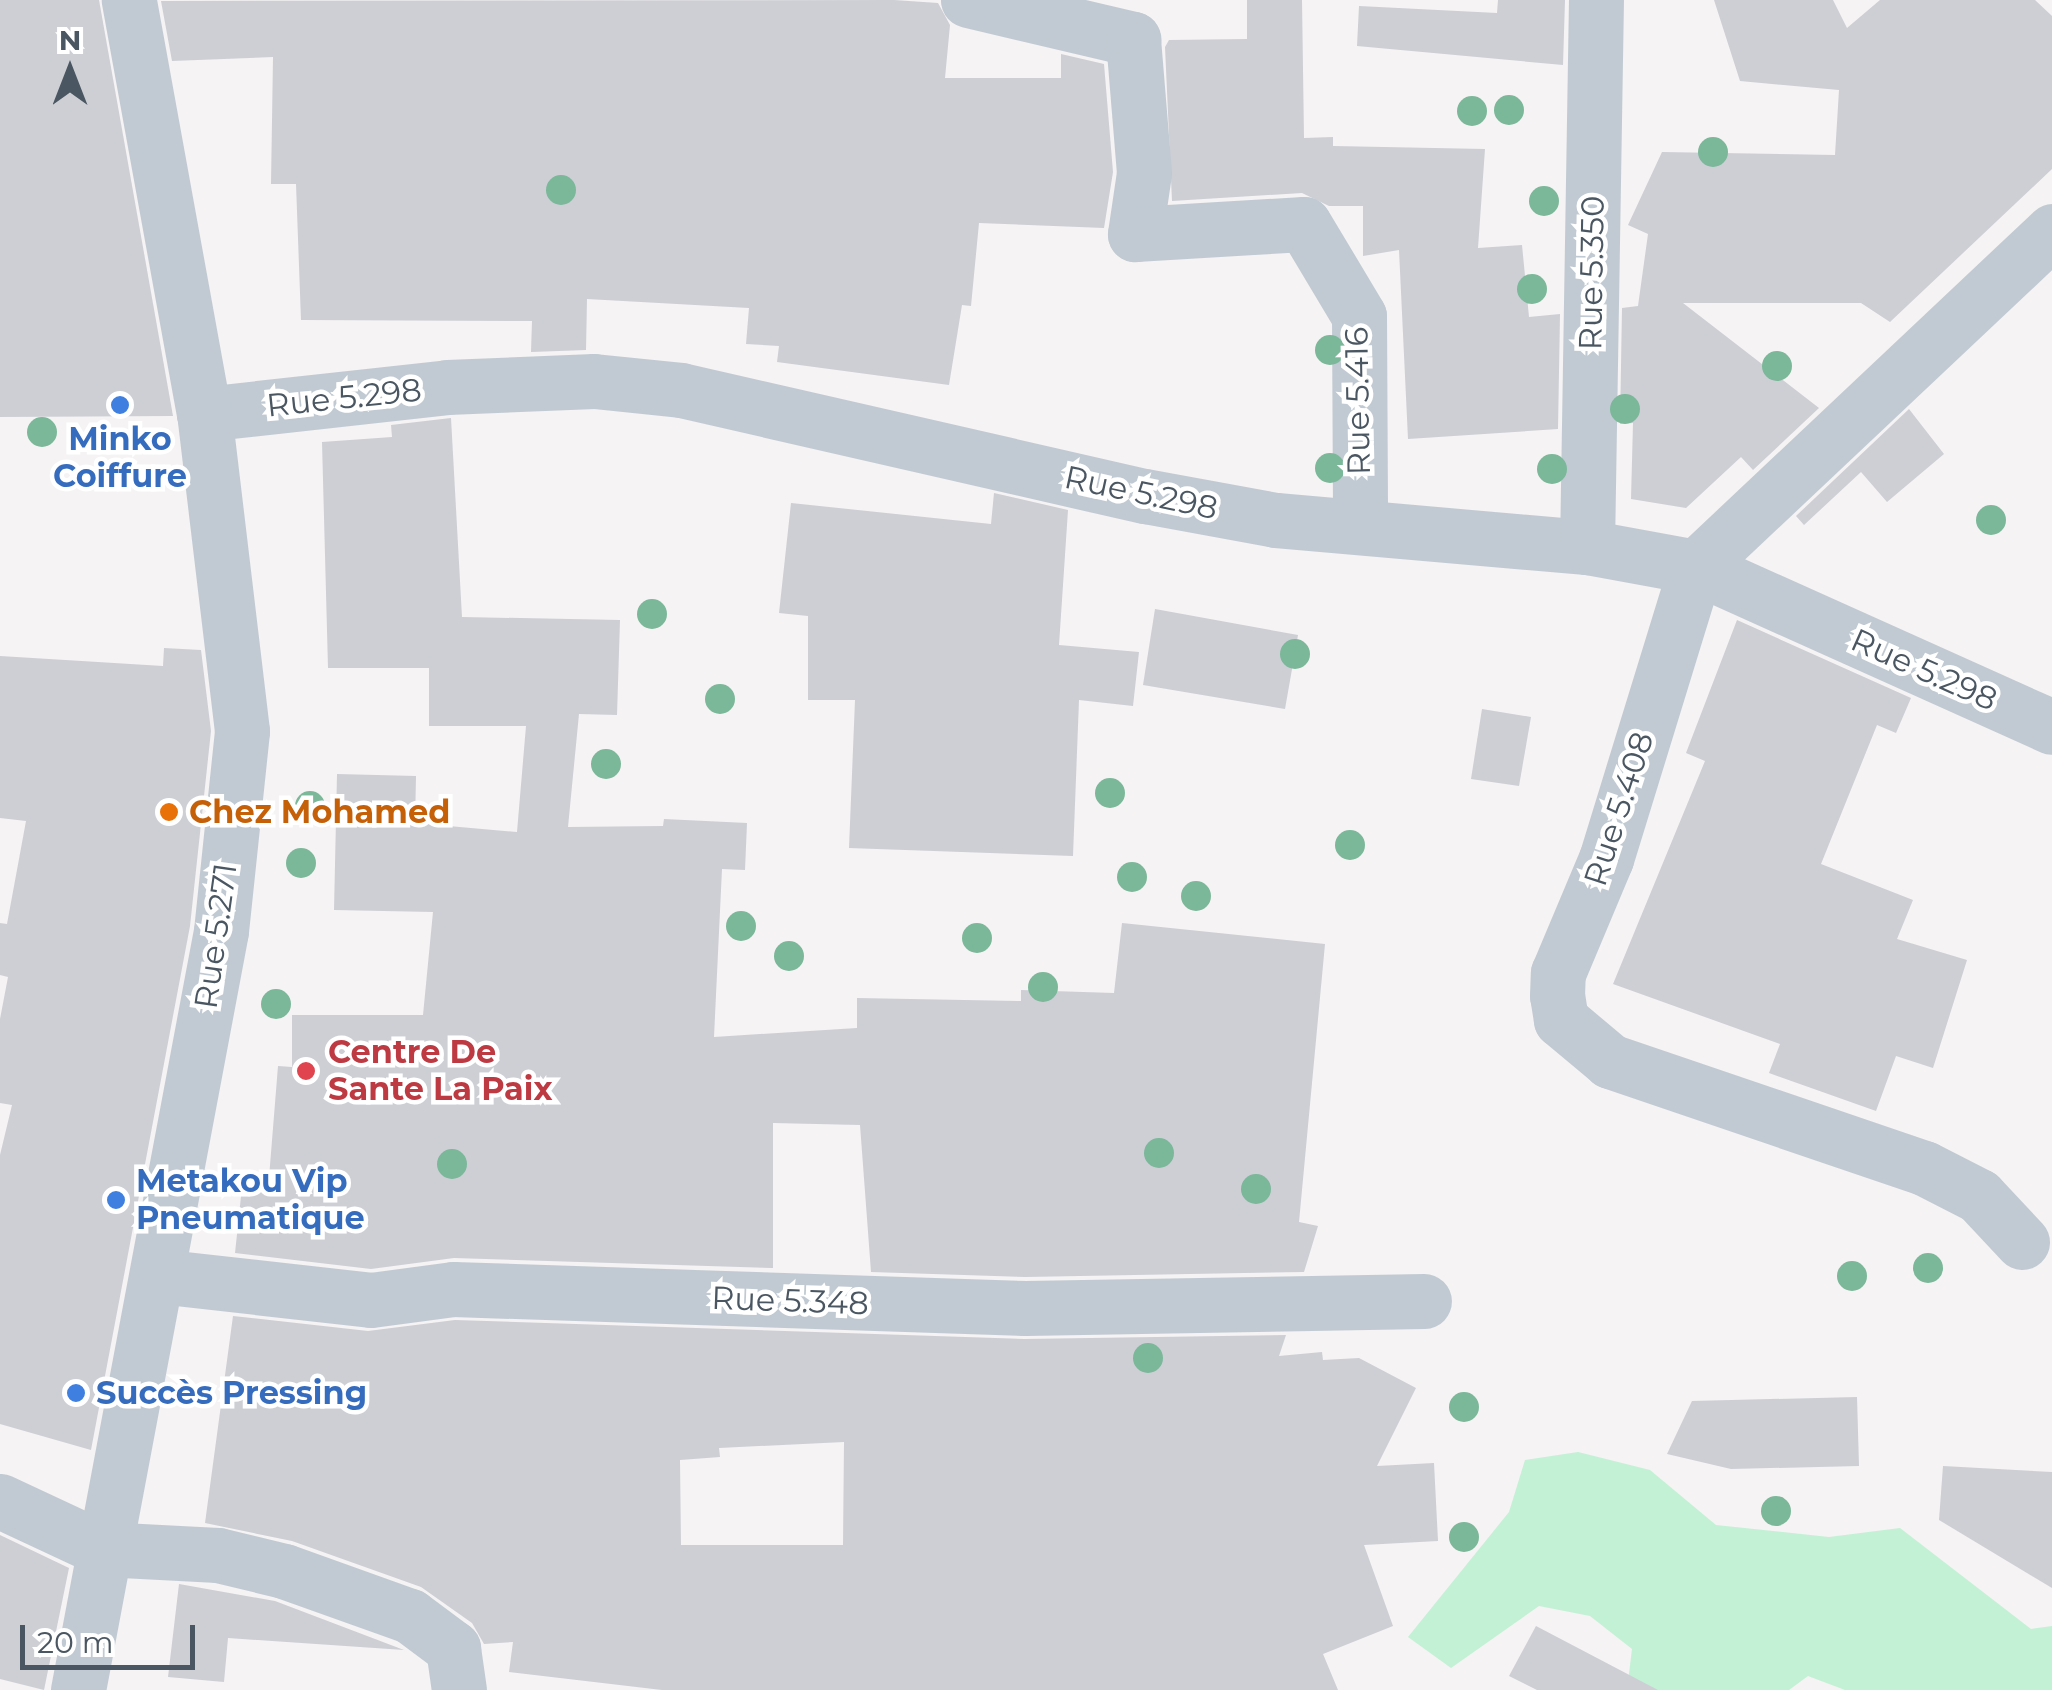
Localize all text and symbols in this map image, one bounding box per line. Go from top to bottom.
north arrow [20,20,120,120]
text: N [59,23,81,57]
street label: Rue 5.350 [1571,195,1613,351]
street label: Rue 5.416 [1338,327,1378,475]
street label: Rue 5.298 [265,371,423,425]
marker: Minko Coiffure [109,394,131,416]
place label: Minko Coiffure [53,421,187,496]
street label: Rue 5.298 [1061,458,1221,528]
street label: Rue 5.298 [1845,621,2003,719]
street label: Rue 5.408 [1576,727,1662,891]
place label: Chez Mohamed [189,793,450,831]
marker: Chez Mohamed [158,801,180,823]
street label: Rue 5.271 [187,861,245,1011]
place label: Centre De Sante La Paix [328,1034,553,1109]
marker: Centre De Sante La Paix [293,1058,319,1084]
place label: Metakou Vip Pneumatique [136,1163,365,1238]
marker: Metakou Vip Pneumatique [105,1189,127,1211]
street label: Rue 5.348 [711,1279,869,1323]
place label: Succès Pressing [96,1374,367,1412]
marker: Succès Pressing [65,1382,87,1404]
scale bar [25,1605,200,1667]
text: 20 m [37,1624,114,1661]

